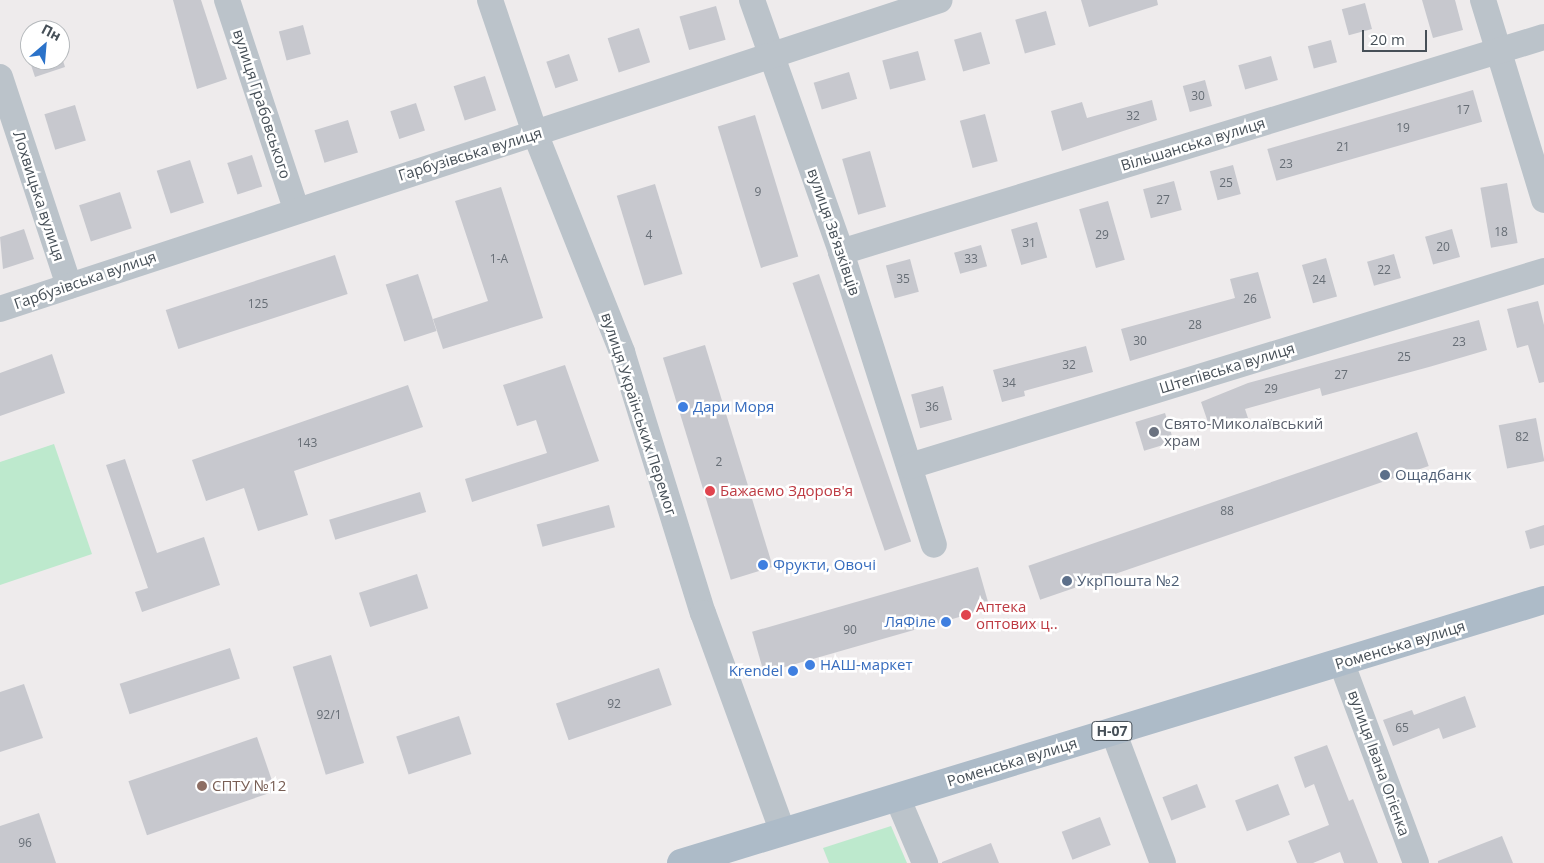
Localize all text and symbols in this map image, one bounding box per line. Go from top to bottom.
text: Пн [38,19,65,45]
north arrow [20,20,70,70]
scale bar [1364,20,1429,52]
street label: вулиця Грабовського [229,27,295,181]
text: 20 m [1370,29,1405,49]
house number: 30 [1191,89,1205,103]
house number: 17 [1456,103,1470,117]
house number: 32 [1126,109,1140,123]
street label: Вільшанська вулиця [1119,113,1267,175]
house number: 19 [1396,121,1410,135]
street label: Гарбузівська вулиця [396,124,544,184]
street label: Лохвицька вулиця [9,129,69,263]
house number: 21 [1336,140,1350,154]
house number: 23 [1279,157,1293,171]
street label: вулиця Звʼязківців [804,166,864,298]
house number: 25 [1219,176,1233,190]
house number: 9 [755,185,761,199]
house number: 27 [1156,193,1170,207]
house number: 18 [1494,225,1508,239]
house number: 4 [646,228,652,242]
house number: 29 [1095,228,1109,242]
house number: 31 [1022,236,1036,250]
house number: 20 [1436,240,1450,254]
street label: Гарбузівська вулиця [11,247,159,313]
house number: 1-А [490,252,508,266]
house number: 33 [964,252,978,266]
house number: 22 [1377,263,1391,277]
house number: 35 [896,272,910,286]
house number: 24 [1312,273,1326,287]
house number: 26 [1243,292,1257,306]
house number: 125 [248,297,268,311]
street label: вулиця Українських Перемог [598,310,680,518]
house number: 28 [1188,318,1202,332]
house number: 30 [1133,334,1147,348]
house number: 23 [1452,335,1466,349]
street label: Штепівська вулиця [1157,339,1297,397]
house number: 25 [1397,350,1411,364]
house number: 32 [1062,358,1076,372]
house number: 27 [1334,368,1348,382]
house number: 34 [1002,376,1016,390]
house number: 29 [1264,382,1278,396]
place label: Дари Моря [693,398,774,416]
house number: 36 [925,400,939,414]
marker: Дари Моря [677,401,689,413]
place label: Свято-Миколаївський храм [1164,414,1323,449]
marker: Свято-Миколаївський храм [1148,426,1160,438]
house number: 82 [1515,430,1529,444]
house number: 143 [297,436,317,450]
house number: 2 [716,455,722,469]
place label: Ощадбанк [1395,466,1472,484]
marker: Ощадбанк [1379,469,1391,481]
place label: Бажаємо Здоров'я [720,482,853,500]
marker: Бажаємо Здоров'я [704,485,716,497]
house number: 88 [1220,504,1234,518]
place label: Фрукти, Овочі [773,556,876,574]
marker: Фрукти, Овочі [757,559,769,571]
place label: УкрПошта №2 [1077,572,1180,590]
marker: УкрПошта №2 [1061,575,1073,587]
place label: Аптека оптових ц.. [976,597,1058,632]
marker: Аптека оптових ц.. [960,609,972,621]
place label: ЛяФіле [884,613,936,631]
marker: ЛяФіле [940,616,952,628]
street label: Роменська вулиця [1333,617,1467,673]
house number: 90 [843,623,857,637]
place label: НАШ-маркет [820,656,913,674]
marker: НАШ-маркет [804,659,816,671]
place label: Krendel [729,662,783,680]
marker: Krendel [787,665,799,677]
street label: вулиця Івана Огієнка [1344,688,1414,838]
house number: 92 [607,697,621,711]
house number: 92/1 [317,708,341,722]
road number: Н-07 [1091,719,1133,742]
house number: 65 [1395,721,1409,735]
street label: Роменська вулиця [945,734,1079,790]
place label: СПТУ №12 [212,777,286,795]
marker: СПТУ №12 [196,780,208,792]
house number: 96 [18,836,32,850]

